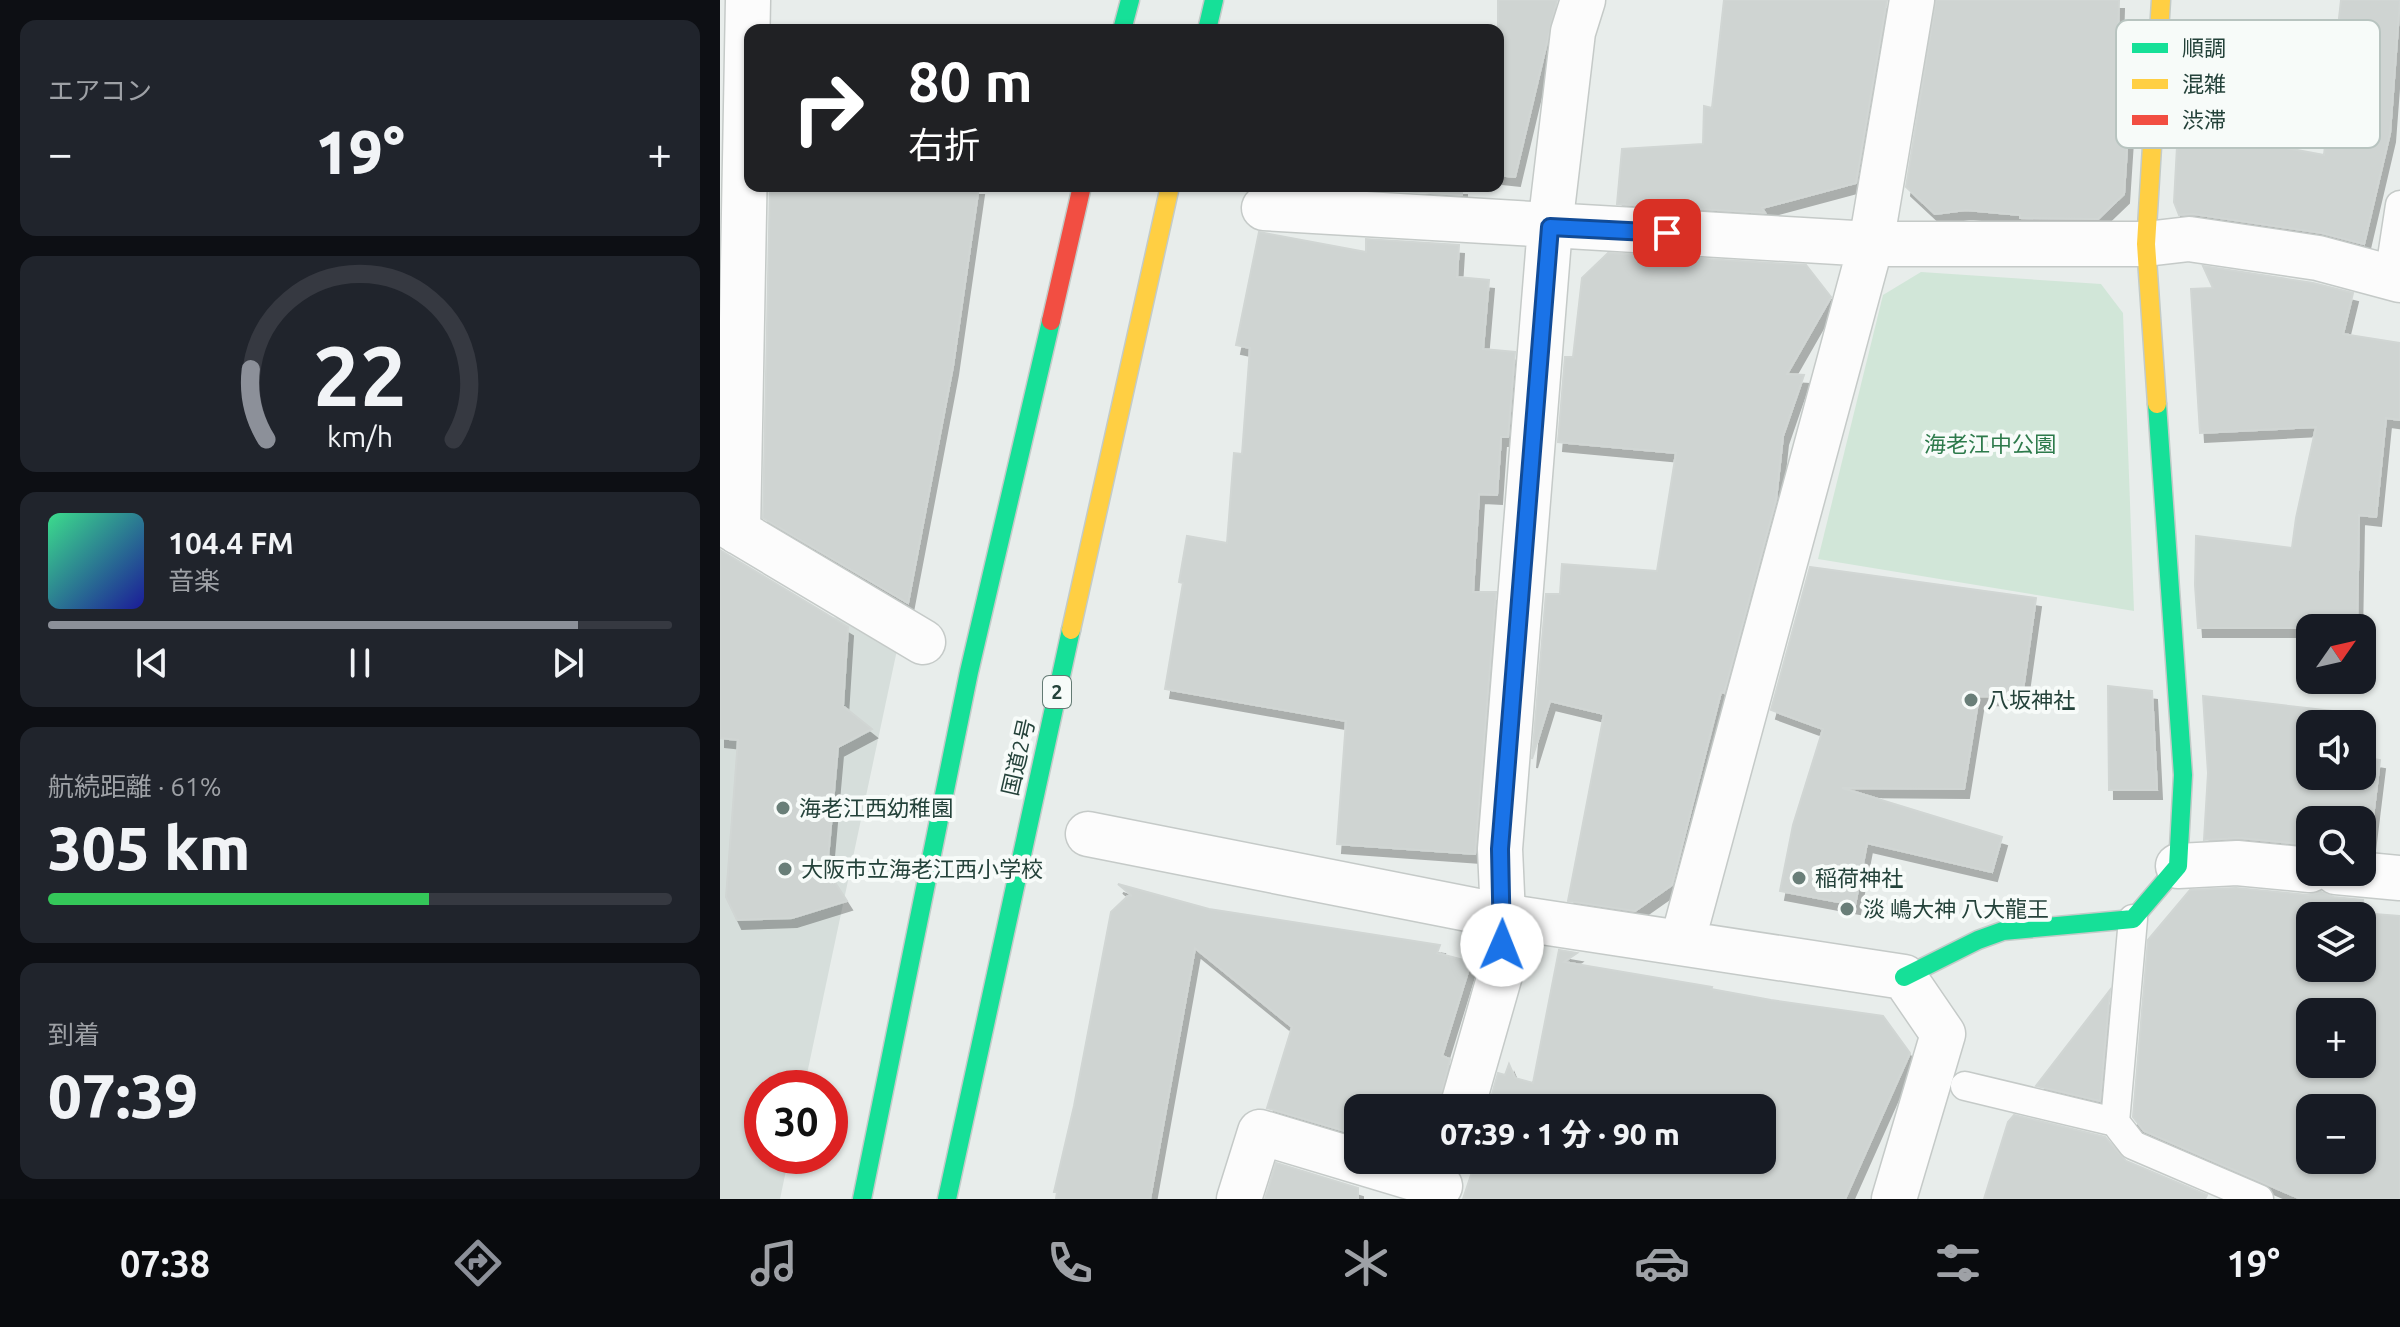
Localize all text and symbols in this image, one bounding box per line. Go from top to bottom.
legend [2116,20,2380,148]
text: 順調 [2182,35,2226,60]
text: 80 m [908,50,1033,113]
icon: right [776,56,880,160]
text: 混雑 [2182,71,2226,96]
text: エアコン [48,76,152,105]
text: 渋滞 [2182,107,2226,132]
text: 19° [315,118,405,185]
text: 右折 [908,124,980,165]
text: − [48,128,73,177]
text: + [647,128,672,177]
pin [1633,199,1701,267]
icon: arrive [1645,211,1689,255]
text: 22 [313,327,407,421]
text: km/h [327,420,393,452]
park label: 海老江中公園 [1924,431,2056,456]
text: 104.4 FM [168,526,294,560]
text: 音楽 [168,566,220,595]
north arrow [2296,614,2376,694]
map controls [2296,614,2376,1174]
icon: previous [130,641,174,685]
icon: pause [338,641,382,685]
icon: next [546,641,590,685]
road number: 2 [1043,676,1071,708]
place label: 八坂神社 [1987,687,2075,712]
marker: 八坂神社 [1962,691,1980,709]
button: sound [2296,710,2376,790]
street label: 国道2号 [997,716,1039,798]
text: 航続距離 · 61% [48,772,222,801]
place label: 海老江西幼稚園 [799,795,953,820]
marker: 海老江西幼稚園 [774,799,792,817]
button: search [2296,806,2376,886]
text: 305 km [48,814,250,881]
place label: 大阪市立海老江西小学校 [801,856,1043,881]
marker: 大阪市立海老江西小学校 [776,860,794,878]
place label: 稲荷神社 [1815,865,1903,890]
marker: 稲荷神社 [1790,869,1808,887]
place label: 淡 嶋大神 八大龍王 [1863,896,2049,921]
marker: 淡 嶋大神 八大龍王 [1838,900,1856,918]
button: layers [2296,902,2376,982]
position arrow [1460,903,1544,987]
button: + [2296,998,2376,1078]
text: 到着 [48,1020,100,1049]
text: 07:39 [48,1062,198,1129]
speed limit sign: 30 [744,1070,848,1174]
button: − [2296,1094,2376,1174]
text: 07:39 · 1 分 · 90 m [1440,1117,1680,1151]
icon: directions [450,1235,506,1291]
icon: music [746,1235,802,1291]
icon: phone [1042,1235,1098,1291]
icon: climate [1338,1235,1394,1291]
icon: car [1634,1235,1690,1291]
icon: filters [1930,1235,1986,1291]
text: 07:38 [120,1243,210,1284]
text: 19° [2227,1243,2280,1284]

